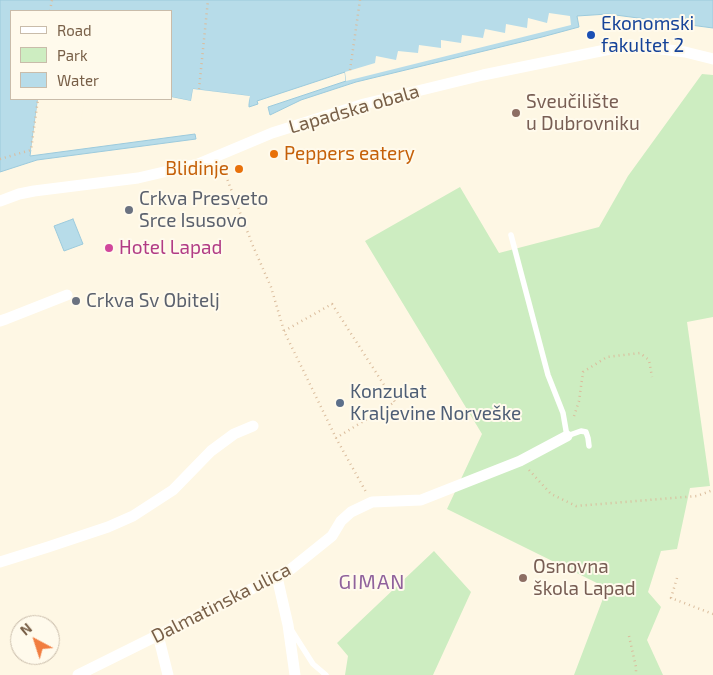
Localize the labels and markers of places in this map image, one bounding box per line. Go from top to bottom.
place label: Ekonomski fakultet 2 [601,13,694,57]
marker: Ekonomski fakultet 2 [585,29,597,41]
place label: Sveučilište u Dubrovniku [526,91,640,135]
marker: Sveučilište u Dubrovniku [510,107,522,119]
place label: Peppers eatery [284,143,415,165]
marker: Peppers eatery [268,148,280,160]
place label: Blidinje [165,158,229,180]
marker: Blidinje [233,163,245,175]
place label: Crkva Presveto Srce Isusovo [139,188,268,232]
marker: Crkva Presveto Srce Isusovo [123,204,135,216]
place label: Hotel Lapad [119,237,222,259]
marker: Hotel Lapad [103,242,115,254]
place label: Crkva Sv Obitelj [86,290,220,312]
marker: Crkva Sv Obitelj [70,295,82,307]
place label: Konzulat Kraljevine Norveške [350,381,521,425]
marker: Konzulat Kraljevine Norveške [334,397,346,409]
place label: Osnovna škola Lapad [533,556,636,600]
marker: Osnovna škola Lapad [517,572,529,584]

